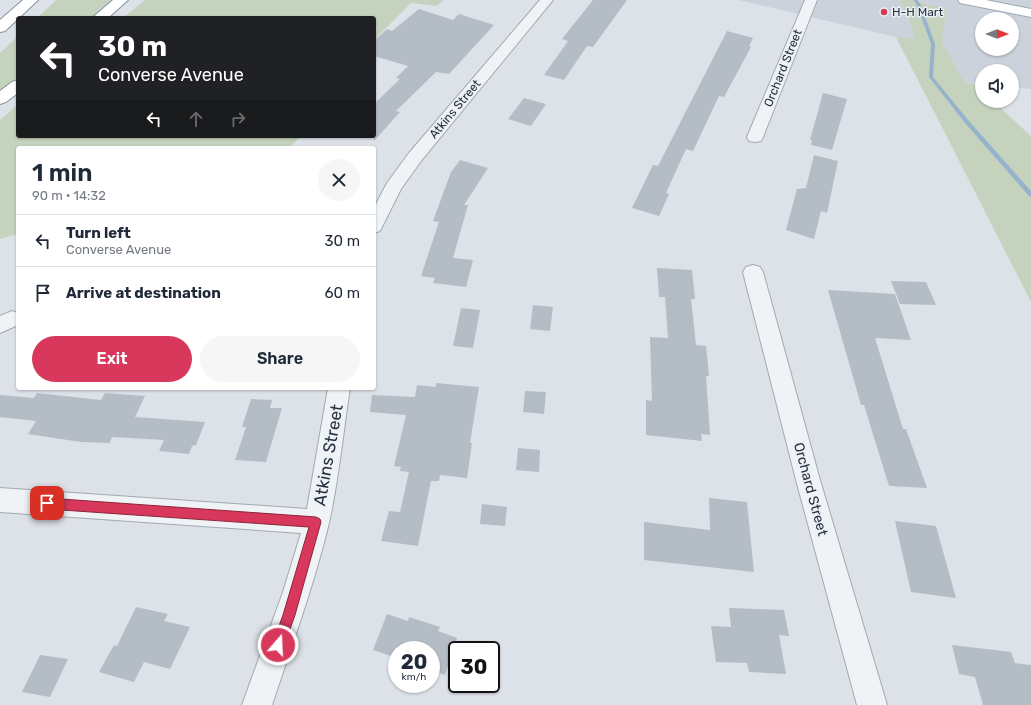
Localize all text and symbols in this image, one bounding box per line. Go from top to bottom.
place label: H-H Mart [892,5,943,19]
marker: H-H Mart [879,7,889,17]
north arrow [975,12,1019,56]
map controls [975,12,1019,108]
street label: Orchard Street [761,27,805,109]
text: 30 m [98,30,167,63]
icon: left [32,32,84,84]
text: Converse Avenue [98,64,244,86]
button: sound [975,64,1019,108]
street label: Atkins Street [426,76,484,141]
icon: left [143,108,165,130]
icon: ahead [185,108,207,130]
icon: right [227,108,249,130]
text: 1 min [32,159,92,187]
button: close [318,159,360,201]
text: 90 m · 14:32 [32,188,106,203]
text: Turn left [66,224,131,242]
icon: left [32,230,54,252]
text: 30 m [324,232,360,250]
text: Converse Avenue [66,242,171,257]
icon: arrive [32,282,54,304]
text: Arrive at destination [66,284,221,302]
text: 60 m [324,284,360,302]
button: Exit [32,336,192,382]
button: Share [200,336,360,382]
street label: Atkins Street [309,402,347,507]
street label: Orchard Street [790,441,831,538]
pin [30,486,64,520]
icon: arrive [36,492,58,514]
position arrow [257,624,299,666]
speed limit sign: 30 [448,641,500,693]
text: 20 [401,650,427,674]
text: km/h [402,671,426,683]

